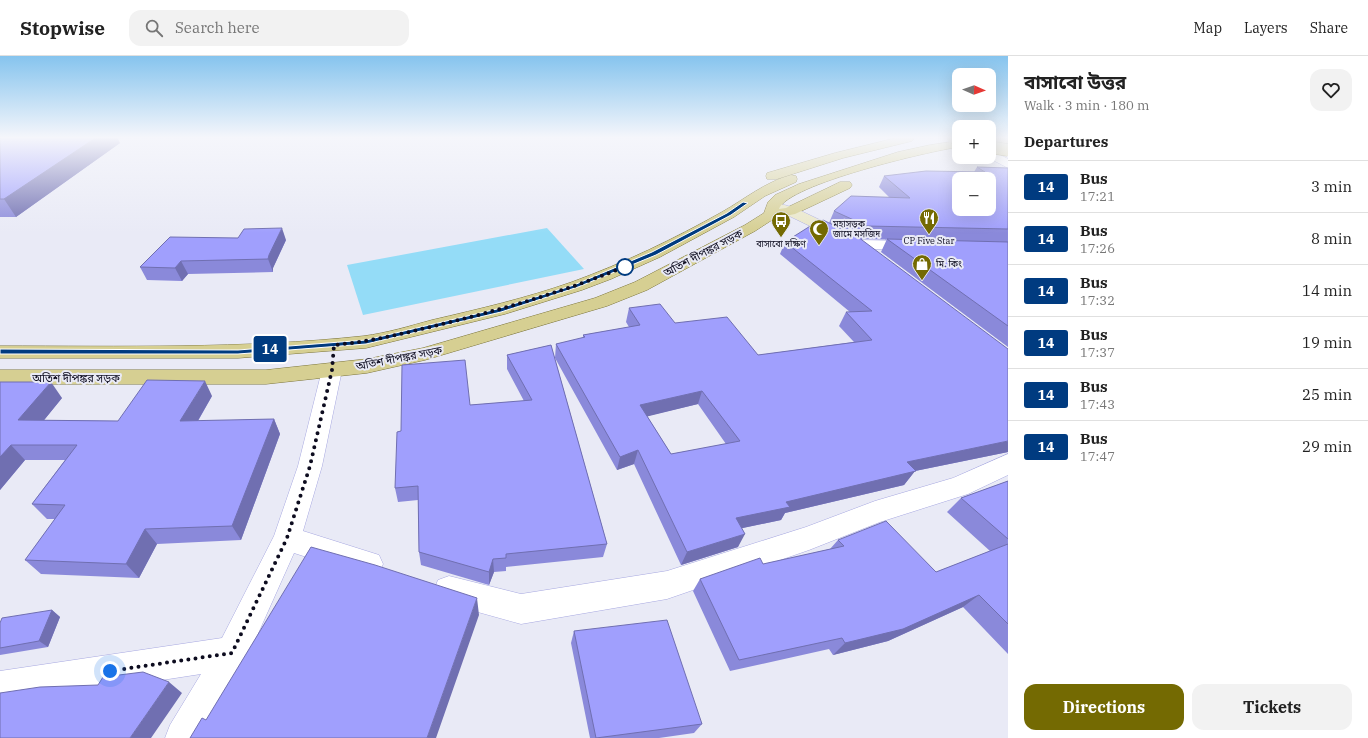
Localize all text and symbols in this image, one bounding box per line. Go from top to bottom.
search box [129,10,409,46]
text: Stopwise [20,16,105,40]
icon: search [143,17,165,39]
text: Search here [175,18,259,37]
text: Map [1194,19,1222,37]
text: Layers [1244,19,1288,37]
text: Share [1310,19,1348,37]
north arrow [952,68,996,112]
map controls [952,68,996,216]
button: heart [1310,69,1352,111]
text: বাসাবো উত্তর [1024,70,1126,94]
text: Walk · 3 min · 180 m [1024,97,1149,114]
button: + [952,120,996,164]
text: Departures [1024,132,1108,151]
text: Bus [1080,169,1108,188]
button: − [952,172,996,216]
text: 3 min [1311,177,1352,196]
text: 14 [1038,178,1054,196]
text: 17:21 [1080,188,1115,205]
restaurant icon: CP Five Star [918,207,940,235]
bus stop icon: বাসাবো দক্ষিণ [770,210,792,238]
mosque icon: মহাসড়ক জামে মসজিদ [808,218,830,246]
place label: মহাসড়ক জামে মসজিদ [832,218,881,239]
text: Bus [1080,221,1108,240]
street label: অতিশ দীপঙ্কর সড়ক [660,226,745,280]
text: 8 min [1311,229,1352,248]
text: 14 [1038,230,1054,248]
place label: CP Five Star [904,235,954,246]
place label: বাসাবো দক্ষিণ [755,238,806,249]
text: 17:26 [1080,240,1115,257]
shop icon: মি. কিং [911,253,933,281]
unlabelled marker [616,258,634,276]
place label: মি. কিং [935,258,962,269]
text: Bus [1080,273,1108,292]
text: 14 min [1302,281,1352,300]
text: 14 [1038,282,1054,300]
text: 17:32 [1080,292,1115,309]
text: Bus [1080,325,1108,344]
text: 19 min [1302,333,1352,352]
text: 14 [1038,334,1054,352]
line badge: 14 [252,336,288,362]
text: 14 [262,340,278,358]
street label: অতিশ দীপঙ্কর সড়ক [354,343,444,373]
text: 17:37 [1080,344,1115,361]
street label: অতিশ দীপঙ্কর সড়ক [31,371,120,385]
text: Bus [1080,377,1108,396]
text: 25 min [1302,385,1352,404]
text: 14 [1038,386,1054,404]
text: 17:43 [1080,396,1115,413]
text: Bus [1080,429,1108,448]
text: 29 min [1302,437,1352,456]
text: 14 [1038,438,1054,456]
text: 17:47 [1080,448,1115,465]
your location [100,661,120,681]
button: Directions [1024,684,1184,730]
button: Tickets [1192,684,1352,730]

